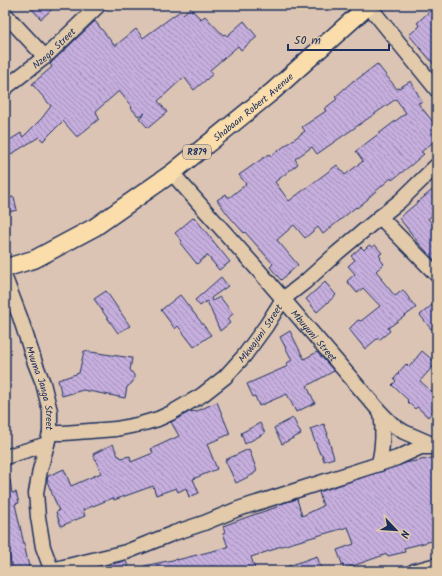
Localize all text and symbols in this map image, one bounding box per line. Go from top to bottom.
street label: Nzega Street [29,24,80,73]
scale bar [288,26,389,52]
text: 50 m [294,31,321,50]
street label: Shabaan Robert Avenue [210,69,298,146]
road number: R879 [183,145,211,159]
street label: Mkwajuni Street [235,301,287,367]
street label: Mbuyuni Street [286,306,341,366]
street label: Mvuma Janga Street [21,344,57,430]
north arrow [376,510,416,550]
text: N [395,527,414,541]

